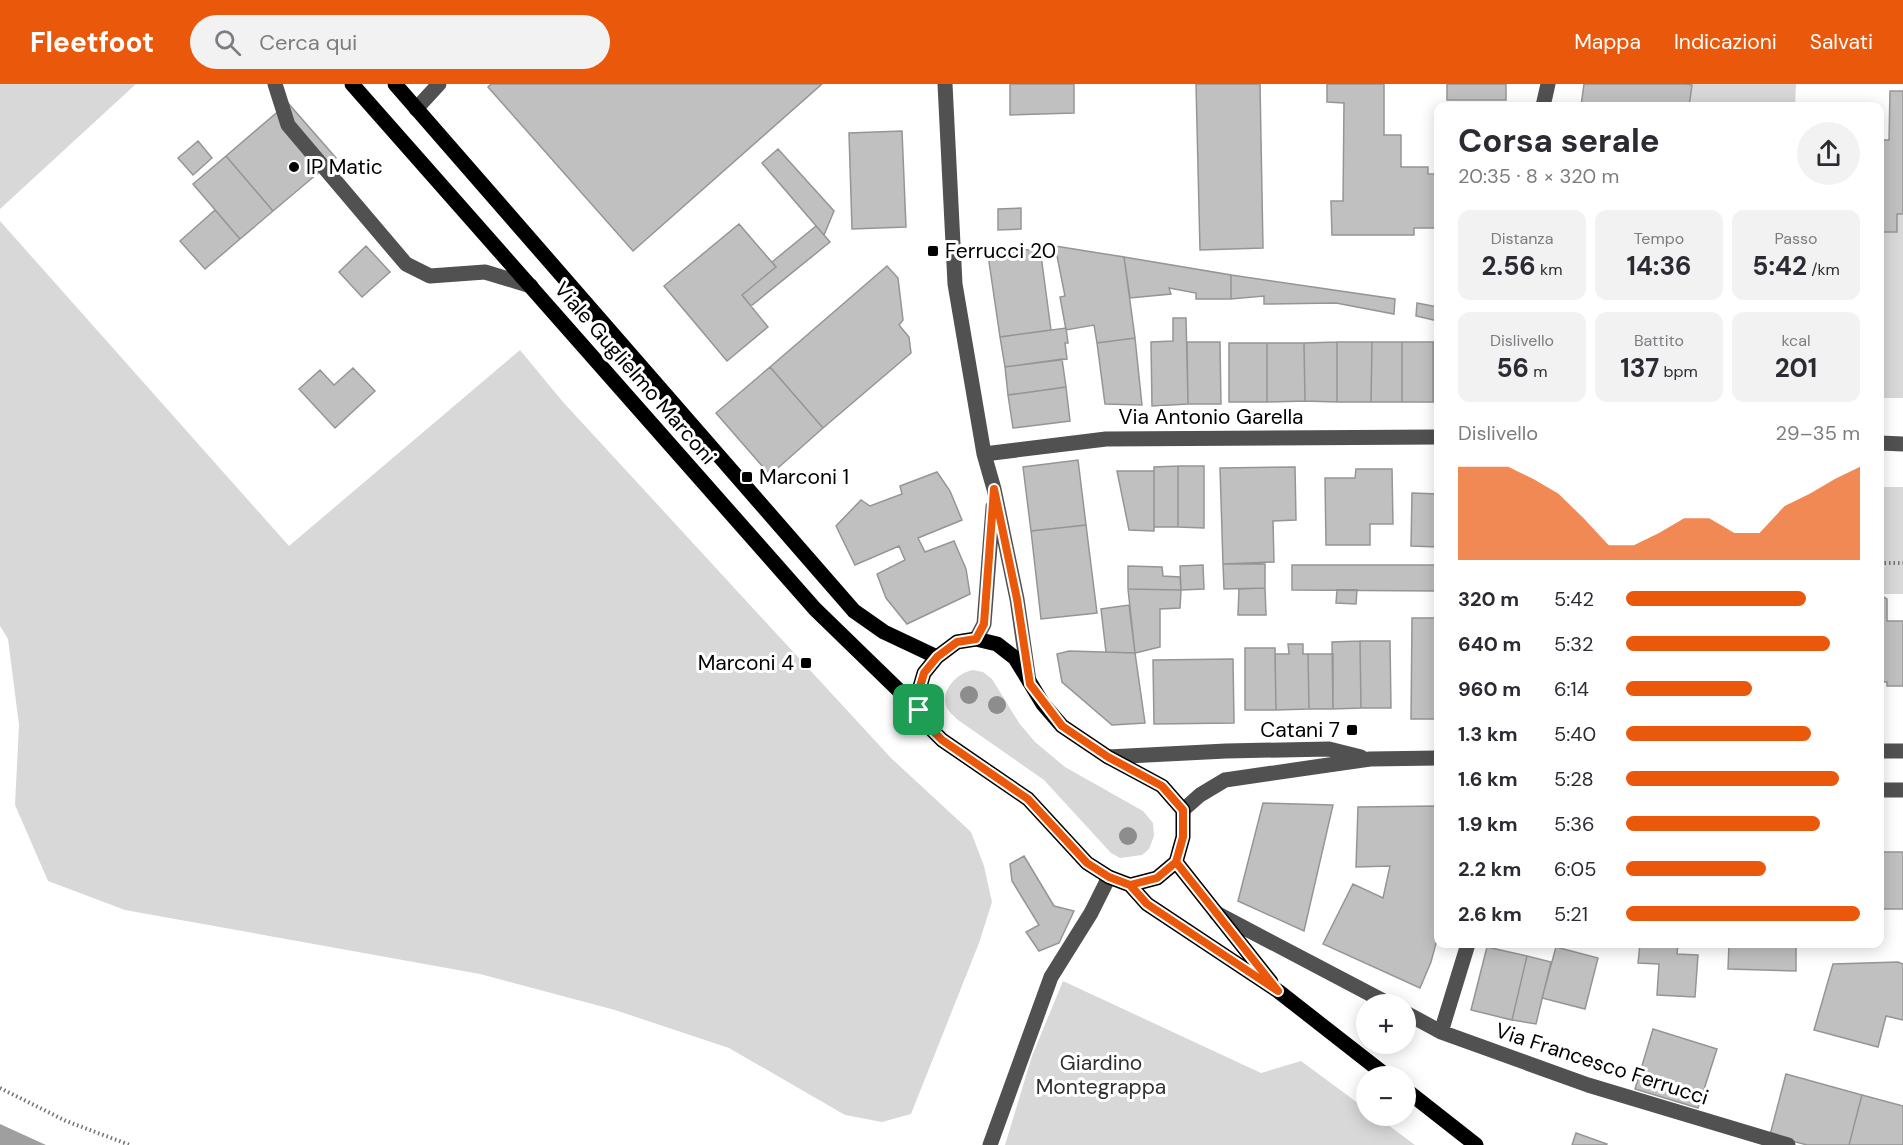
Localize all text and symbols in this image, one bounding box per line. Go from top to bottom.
search box [190,15,610,69]
text: Fleetfoot [30,24,154,61]
icon: search [211,26,244,59]
text: Cerca qui [259,28,357,57]
text: Mappa [1574,28,1641,56]
text: Indicazioni [1674,28,1777,56]
text: Salvati [1810,28,1873,56]
text: Corsa serale [1458,119,1660,162]
button: share [1797,122,1860,185]
place label: IP Matic [306,153,383,181]
marker: IP Matic [287,160,301,174]
text: 20:35 · 8 × 320 m [1458,163,1619,189]
text: Distanza [1491,228,1553,249]
text: Tempo [1634,228,1684,249]
text: Passo [1774,228,1818,249]
place label: Ferrucci 20 [945,237,1056,265]
marker: Ferrucci 20 [926,244,940,258]
text: 2.56 [1482,249,1536,283]
text: 14:36 [1626,249,1692,283]
text: 5:42 [1752,249,1807,283]
text: km [1536,259,1562,280]
text: /km [1807,259,1840,280]
street label: Viale Guglielmo Marconi [548,276,722,470]
text: Dislivello [1490,330,1554,351]
text: Battito [1634,330,1684,351]
text: kcal [1782,330,1810,351]
text: 56 [1496,351,1529,385]
text: 137 [1620,351,1659,385]
text: 201 [1775,351,1817,385]
text: m [1529,361,1548,382]
text: bpm [1659,361,1698,382]
street label: Via Antonio Garella [1118,403,1304,431]
text: Dislivello [1458,420,1538,446]
text: 29–35 m [1776,420,1860,446]
place label: Marconi 1 [759,463,849,491]
marker: Marconi 1 [740,470,754,484]
text: 320 m [1458,586,1519,612]
text: 5:42 [1554,586,1594,612]
text: 640 m [1458,631,1521,657]
text: 5:32 [1554,631,1594,657]
place label: Marconi 4 [698,649,794,677]
marker: Marconi 4 [799,656,813,670]
text: 960 m [1458,676,1521,702]
text: 6:14 [1554,676,1589,702]
pin [893,684,944,735]
icon: arrive [902,693,935,726]
place label: Catani 7 [1260,716,1340,744]
text: 1.3 km [1458,721,1517,747]
text: 5:40 [1554,721,1596,747]
marker: Catani 7 [1345,723,1359,737]
text: 1.6 km [1458,766,1517,792]
text: 5:28 [1554,766,1594,792]
text: 1.9 km [1458,811,1518,837]
text: 5:36 [1554,811,1595,837]
text: 2.2 km [1458,856,1521,882]
text: 6:05 [1554,856,1596,882]
text: 2.6 km [1458,901,1522,927]
text: 5:21 [1554,901,1588,927]
map controls [1356,994,1416,1126]
button: + [1356,994,1416,1054]
street label: Via Francesco Ferrucci [1492,1016,1712,1112]
park label: Giardino Montegrappa [1036,1049,1166,1101]
button: − [1356,1066,1416,1126]

